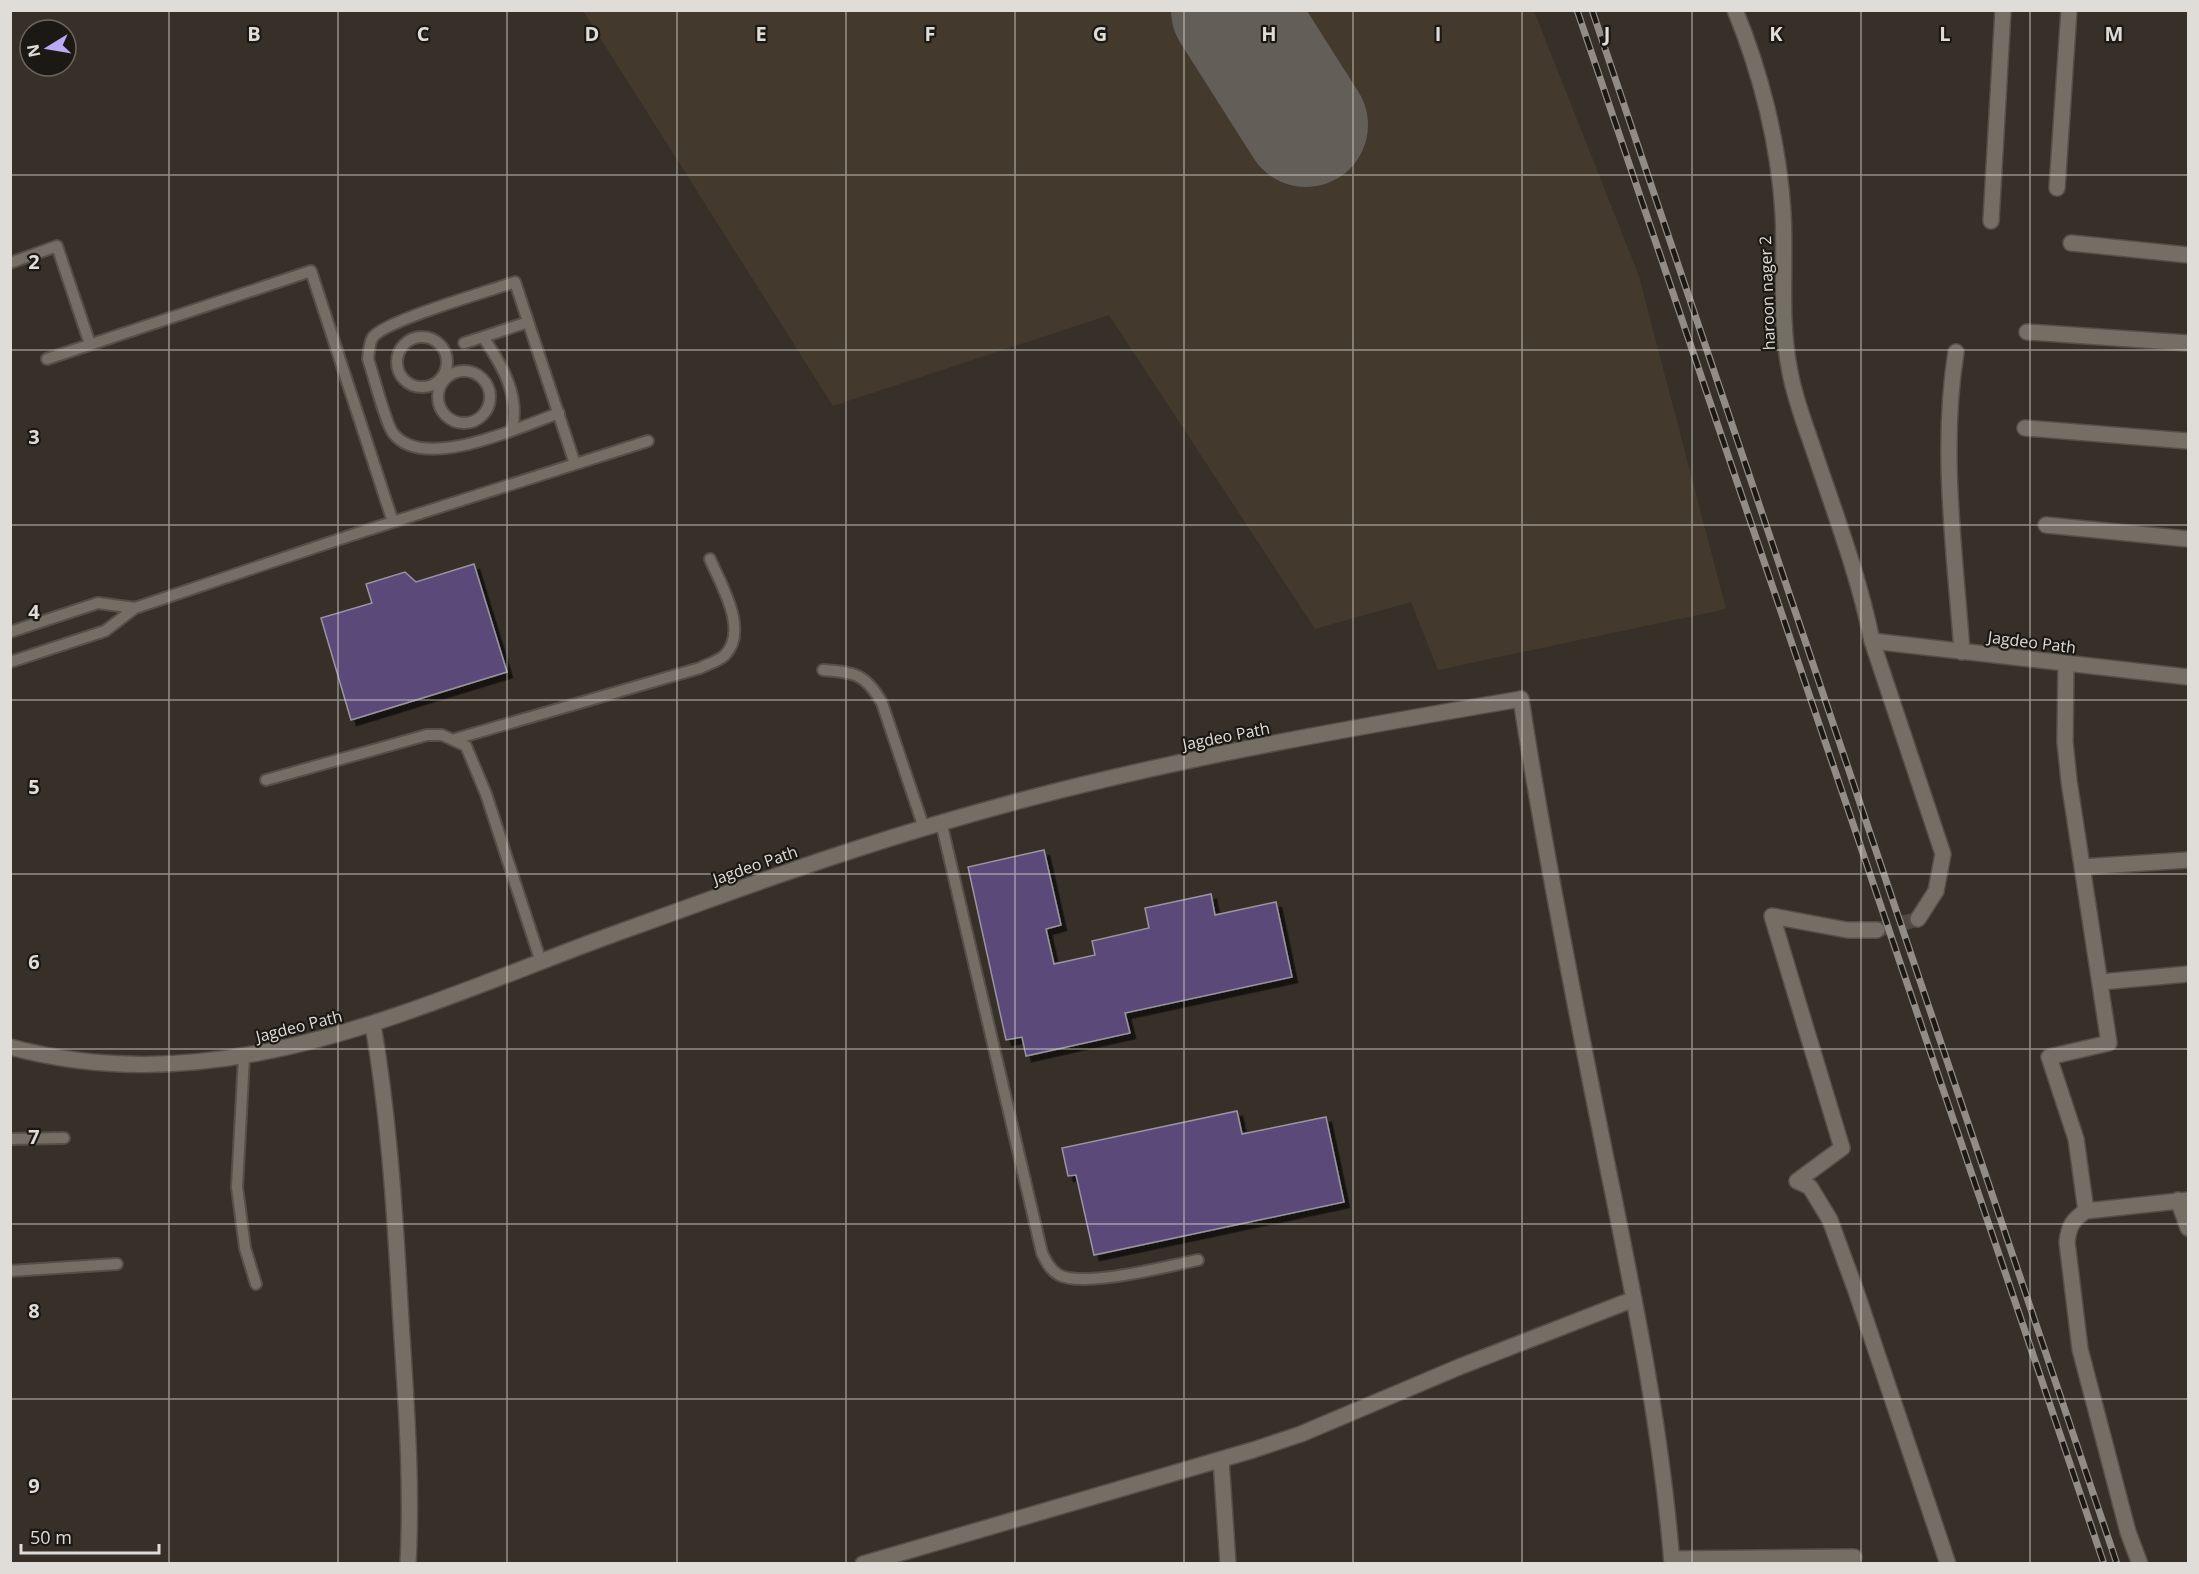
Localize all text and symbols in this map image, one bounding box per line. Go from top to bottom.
north arrow [18,18,78,78]
text: B [247,20,261,47]
text: C [417,20,430,47]
text: D [585,20,599,47]
text: E [755,20,767,47]
text: F [925,20,935,47]
text: G [1093,20,1107,47]
text: H [1261,20,1277,47]
text: I [1435,20,1441,47]
text: J [1602,20,1610,47]
text: K [1769,20,1783,47]
text: L [1939,20,1951,47]
text: M [2105,20,2123,47]
text: N [21,42,45,59]
street label: haroon nager 2 [1754,235,1780,351]
text: 2 [28,248,40,275]
text: 3 [28,423,40,450]
text: 4 [28,598,40,625]
street label: Jagdeo Path [1985,625,2077,658]
street label: Jagdeo Path [1179,717,1272,756]
text: 5 [28,773,40,800]
street label: Jagdeo Path [708,840,800,890]
text: 6 [28,948,40,975]
street label: Jagdeo Path [251,1005,345,1048]
text: 7 [28,1123,40,1150]
text: 8 [28,1297,40,1324]
text: 9 [28,1472,40,1499]
scale bar [21,1517,159,1555]
text: 50 m [30,1525,72,1549]

